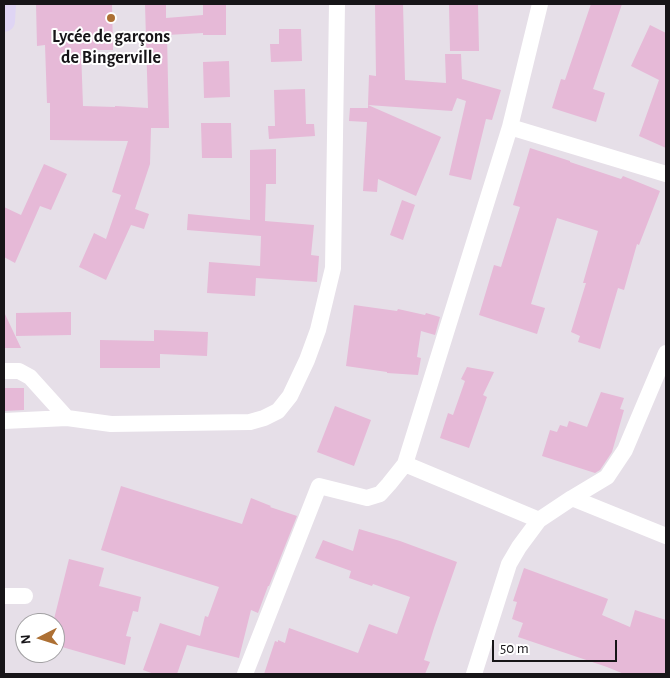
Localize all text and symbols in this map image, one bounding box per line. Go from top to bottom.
marker: Lycée de garçons de Bingerville [105,12,117,24]
place label: Lycée de garçons de Bingerville [52,26,170,68]
north arrow [15,613,65,663]
scale bar [495,630,620,662]
text: N [19,634,33,645]
text: 50 m [500,641,529,656]

